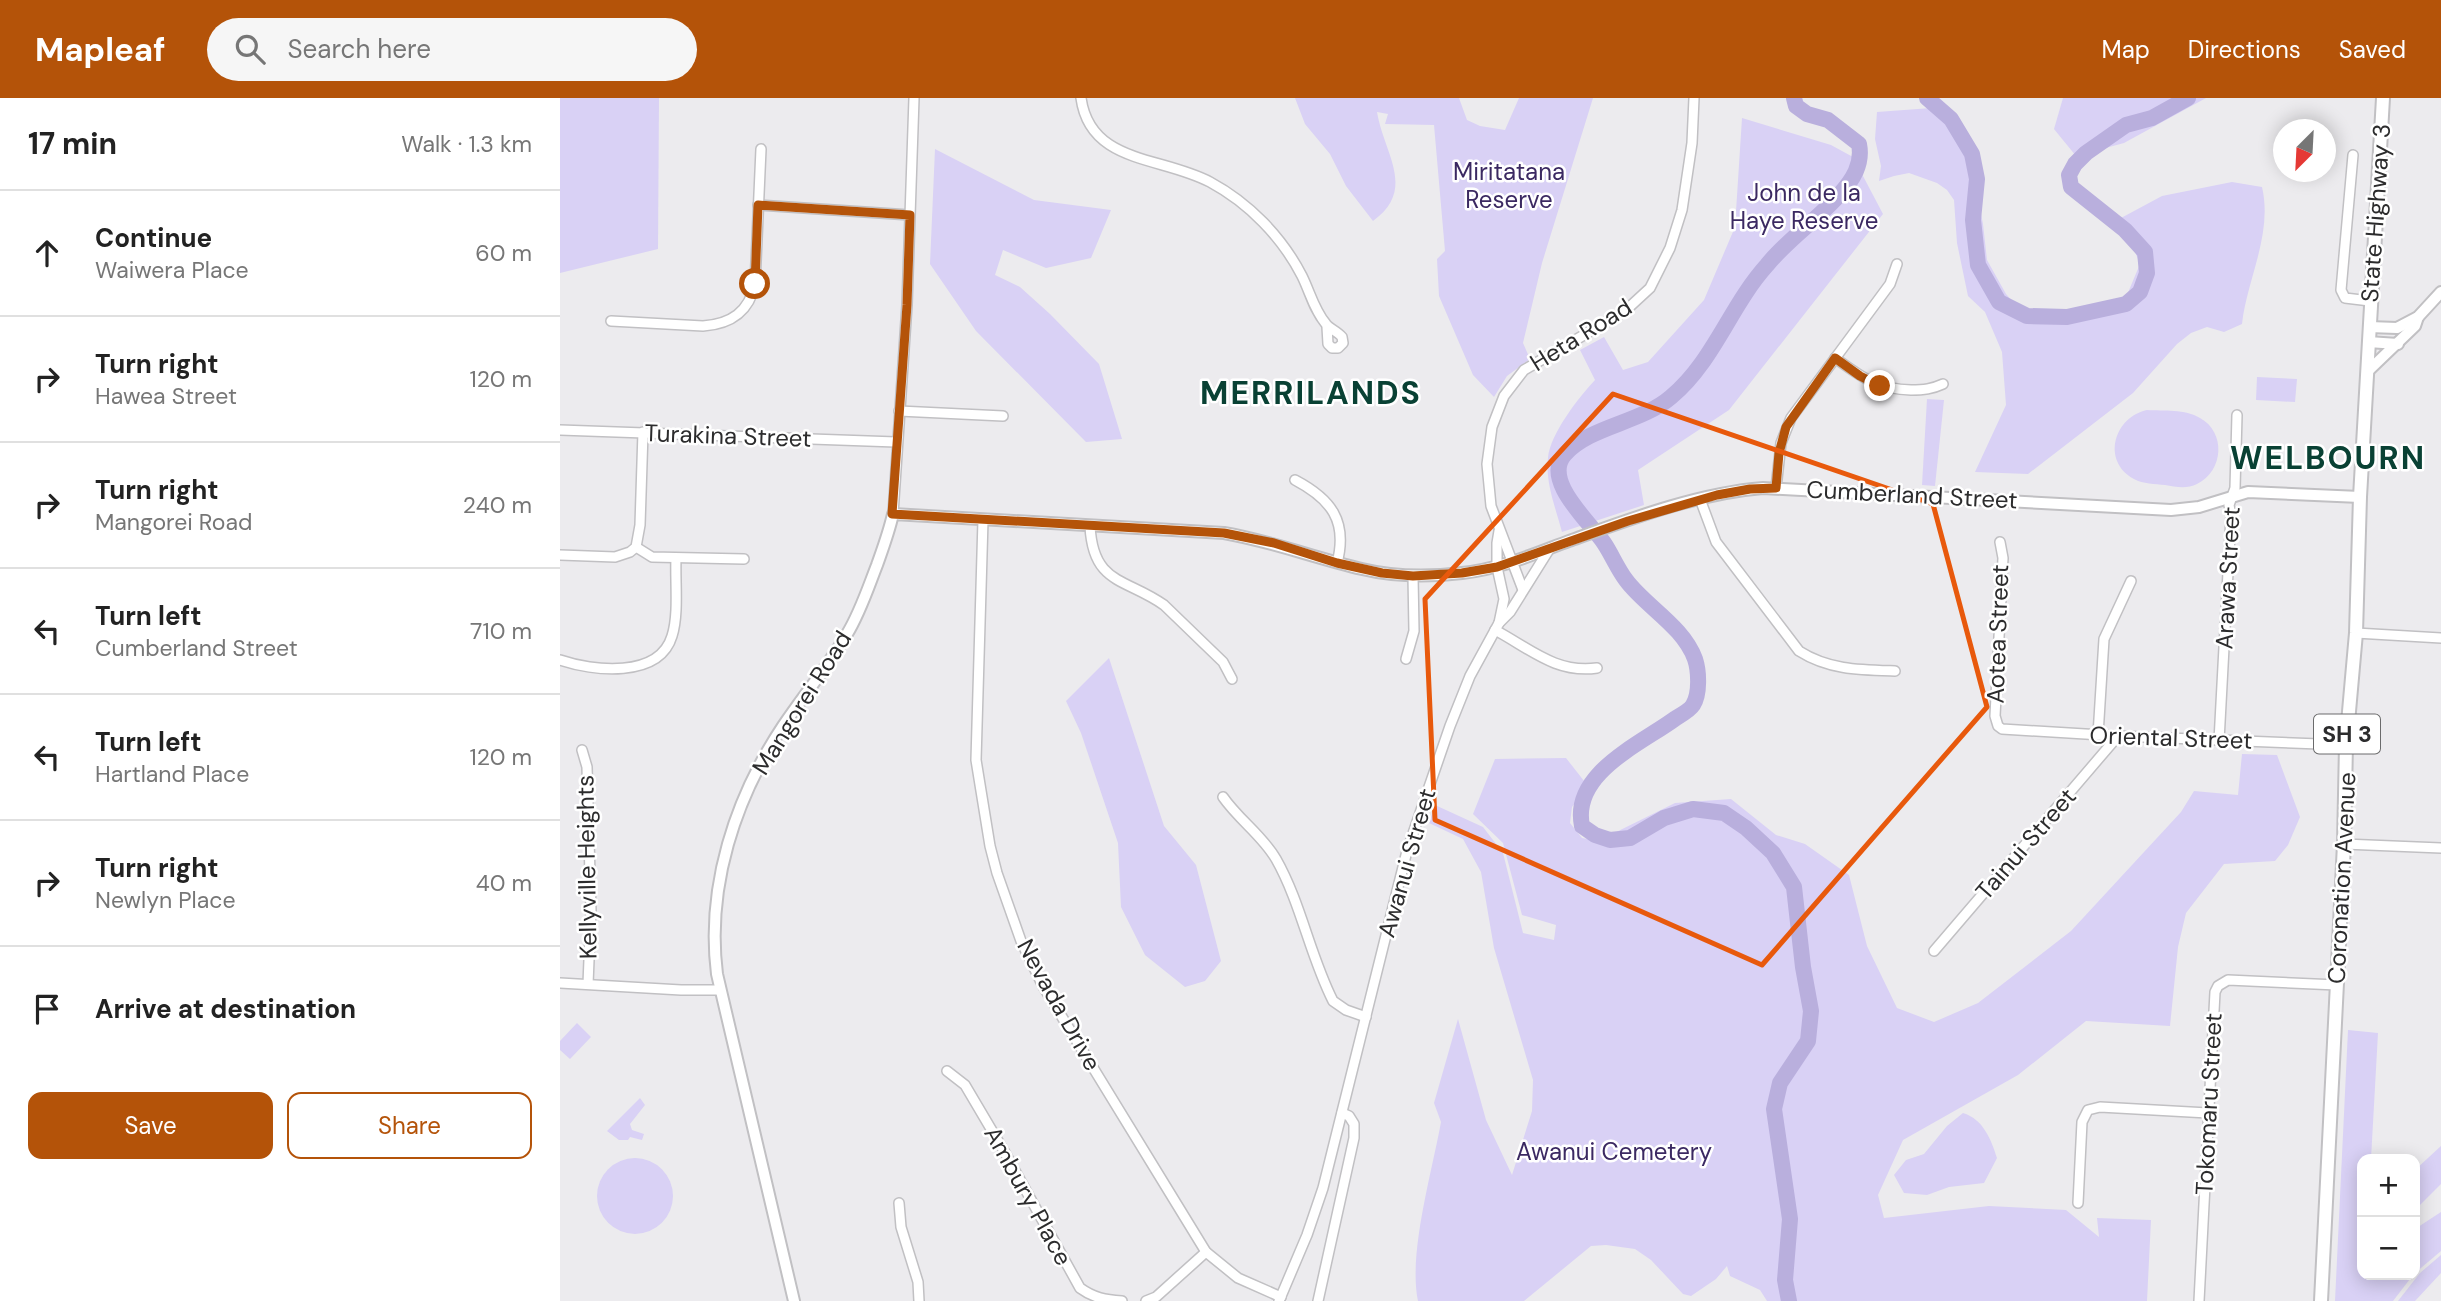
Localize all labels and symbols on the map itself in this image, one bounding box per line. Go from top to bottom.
north arrow [2273,119,2336,182]
street label: State Highway 3 [2354,123,2397,303]
park label: Miritatana Reserve [1453,156,1565,215]
park label: John de la Haye Reserve [1730,177,1878,236]
route start [739,268,770,299]
street label: Heta Road [1524,291,1637,378]
route end [1864,370,1895,401]
district label: MERRILANDS [1200,372,1422,414]
street label: Turakina Street [644,417,812,454]
district label: WELBOURN [2230,437,2426,479]
street label: Cumberland Street [1806,473,2018,516]
street label: Arawa Street [2208,506,2247,650]
street label: Aotea Street [1980,564,2015,704]
street label: Mangorei Road [745,625,858,781]
road number: SH 3 [2314,714,2380,754]
street label: Oriental Street [2089,719,2253,756]
street label: Coronation Avenue [2320,771,2363,984]
street label: Kellyville Heights [569,775,604,959]
street label: Tainui Street [1969,781,2083,906]
street label: Awanui Street [1370,785,1443,941]
street label: Nevada Drive [1010,933,1108,1076]
street label: Tokomaru Street [2188,1012,2229,1196]
street label: Ambury Place [977,1121,1079,1271]
park label: Awanui Cemetery [1516,1136,1712,1167]

